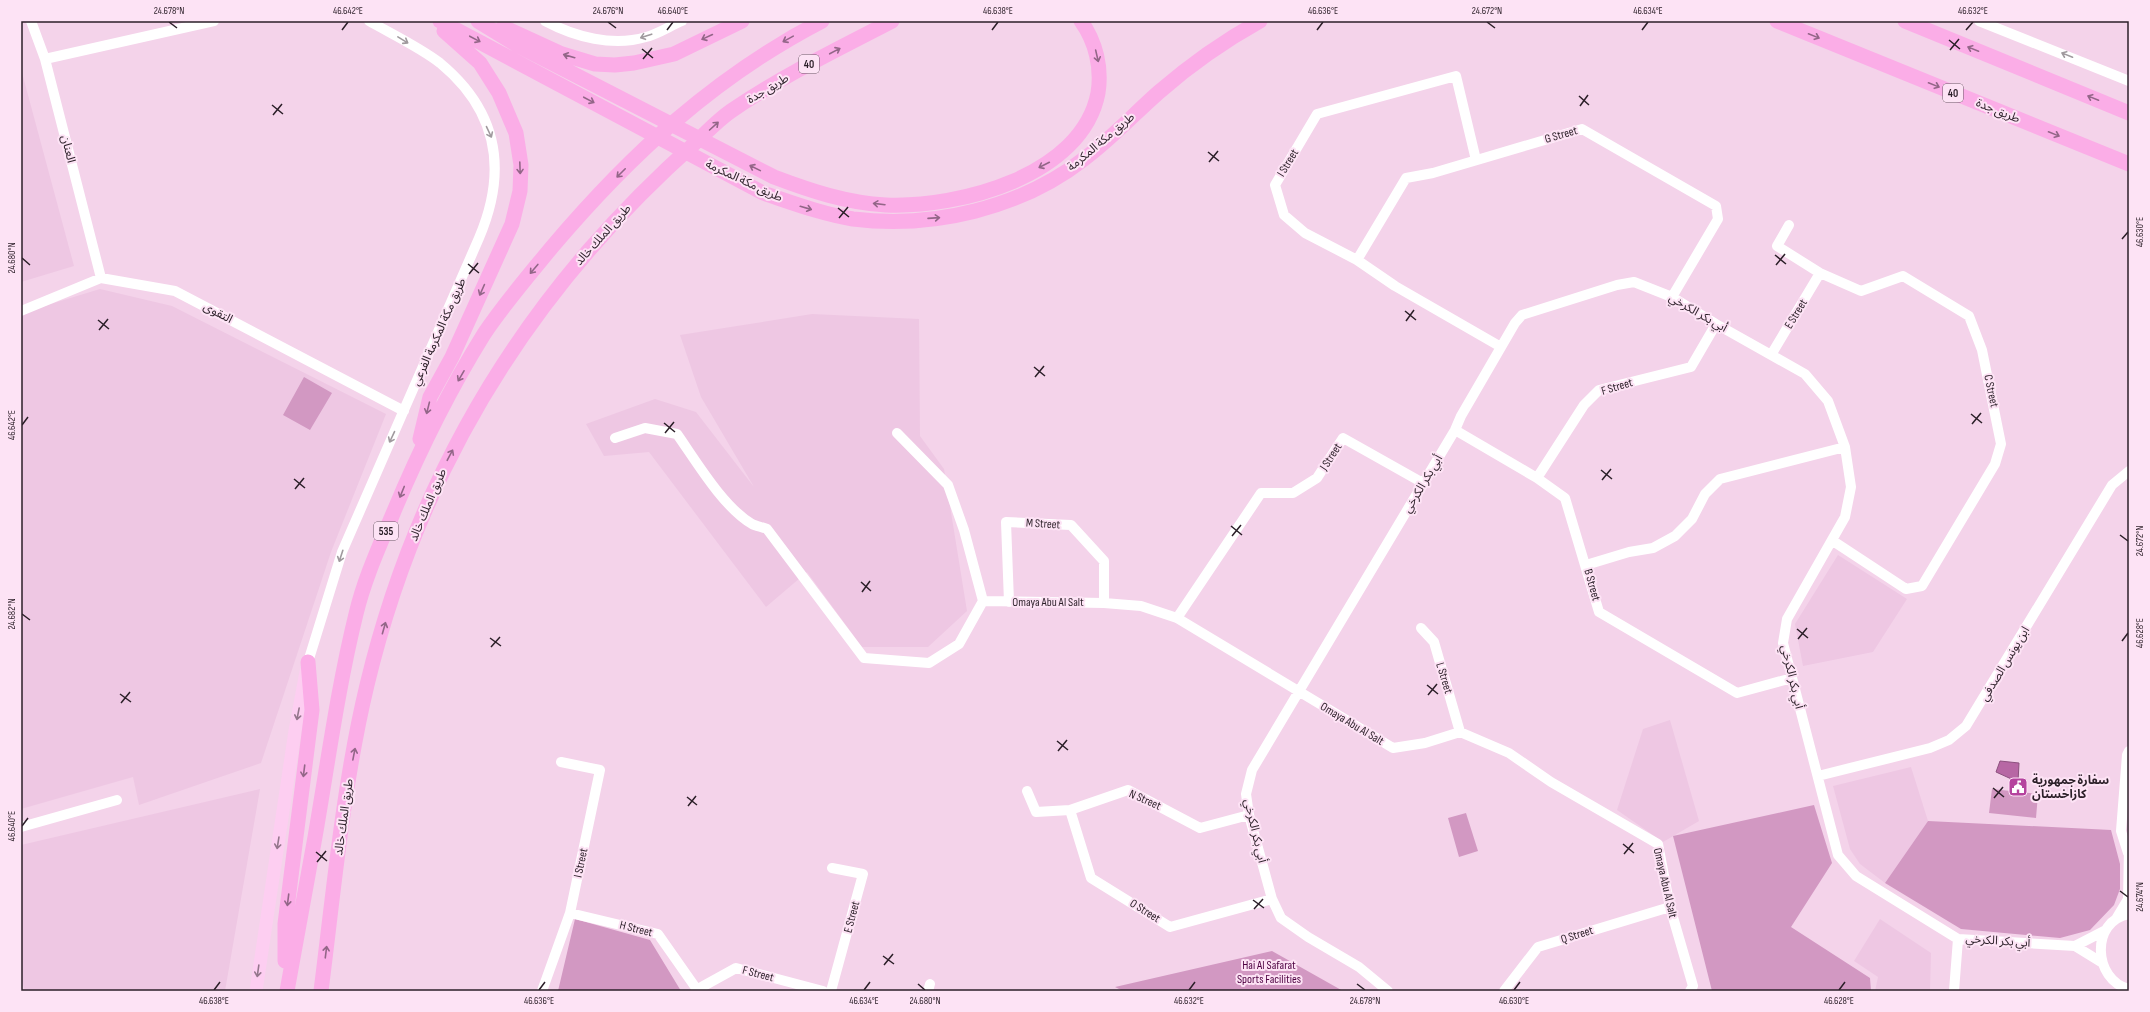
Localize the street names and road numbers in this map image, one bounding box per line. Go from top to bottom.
road number: 40 [799,55,819,73]
street label: طريق جدة [744,71,792,107]
road number: 40 [1943,84,1963,102]
street label: طريق جدة [1974,95,2022,127]
street label: طريق مكة المكرمة [1064,109,1138,175]
street label: G Street [1543,123,1579,147]
street label: العنان [57,134,79,165]
street label: I Street [1274,146,1302,180]
street label: طريق مكة المكرمة [703,157,785,205]
street label: طريق الملك خالد [572,201,634,269]
street label: طريق مكة المكرمة الفرعي [408,276,471,389]
street label: أبي بكر الكرخي [1665,290,1730,337]
street label: E Street [1781,296,1811,332]
street label: التقوى [201,299,235,327]
street label: C Street [1980,373,2002,409]
street label: F Street [1600,375,1635,399]
street label: J Street [1316,440,1346,474]
street label: أبي بكر الكرخي [1399,452,1448,517]
street label: طريق الملك خالد [406,467,450,543]
street label: M Street [1025,516,1061,532]
road number: 535 [374,522,398,540]
street label: B Street [1580,567,1604,603]
street label: Omaya Abu Al Salt [1012,595,1084,610]
street label: ابن يونس الصدفي [1977,624,2035,705]
street label: أبي بكر الكرخي [1776,644,1807,711]
street label: L Street [1432,661,1456,696]
street label: Omaya Abu Al Salt [1318,699,1387,749]
street label: طريق الملك خالد [331,778,357,856]
street label: N Street [1127,786,1164,814]
street label: أبي بكر الكرخي [1239,798,1270,865]
street label: I Street [571,847,591,879]
street label: Omaya Abu Al Salt [1650,847,1680,920]
street label: O Street [1127,896,1163,926]
street label: E Street [841,899,863,934]
street label: H Street [618,918,654,940]
street label: Q Street [1559,923,1595,947]
street label: أبي بكر الكرخي [1965,931,2031,953]
street label: F Street [741,963,776,985]

